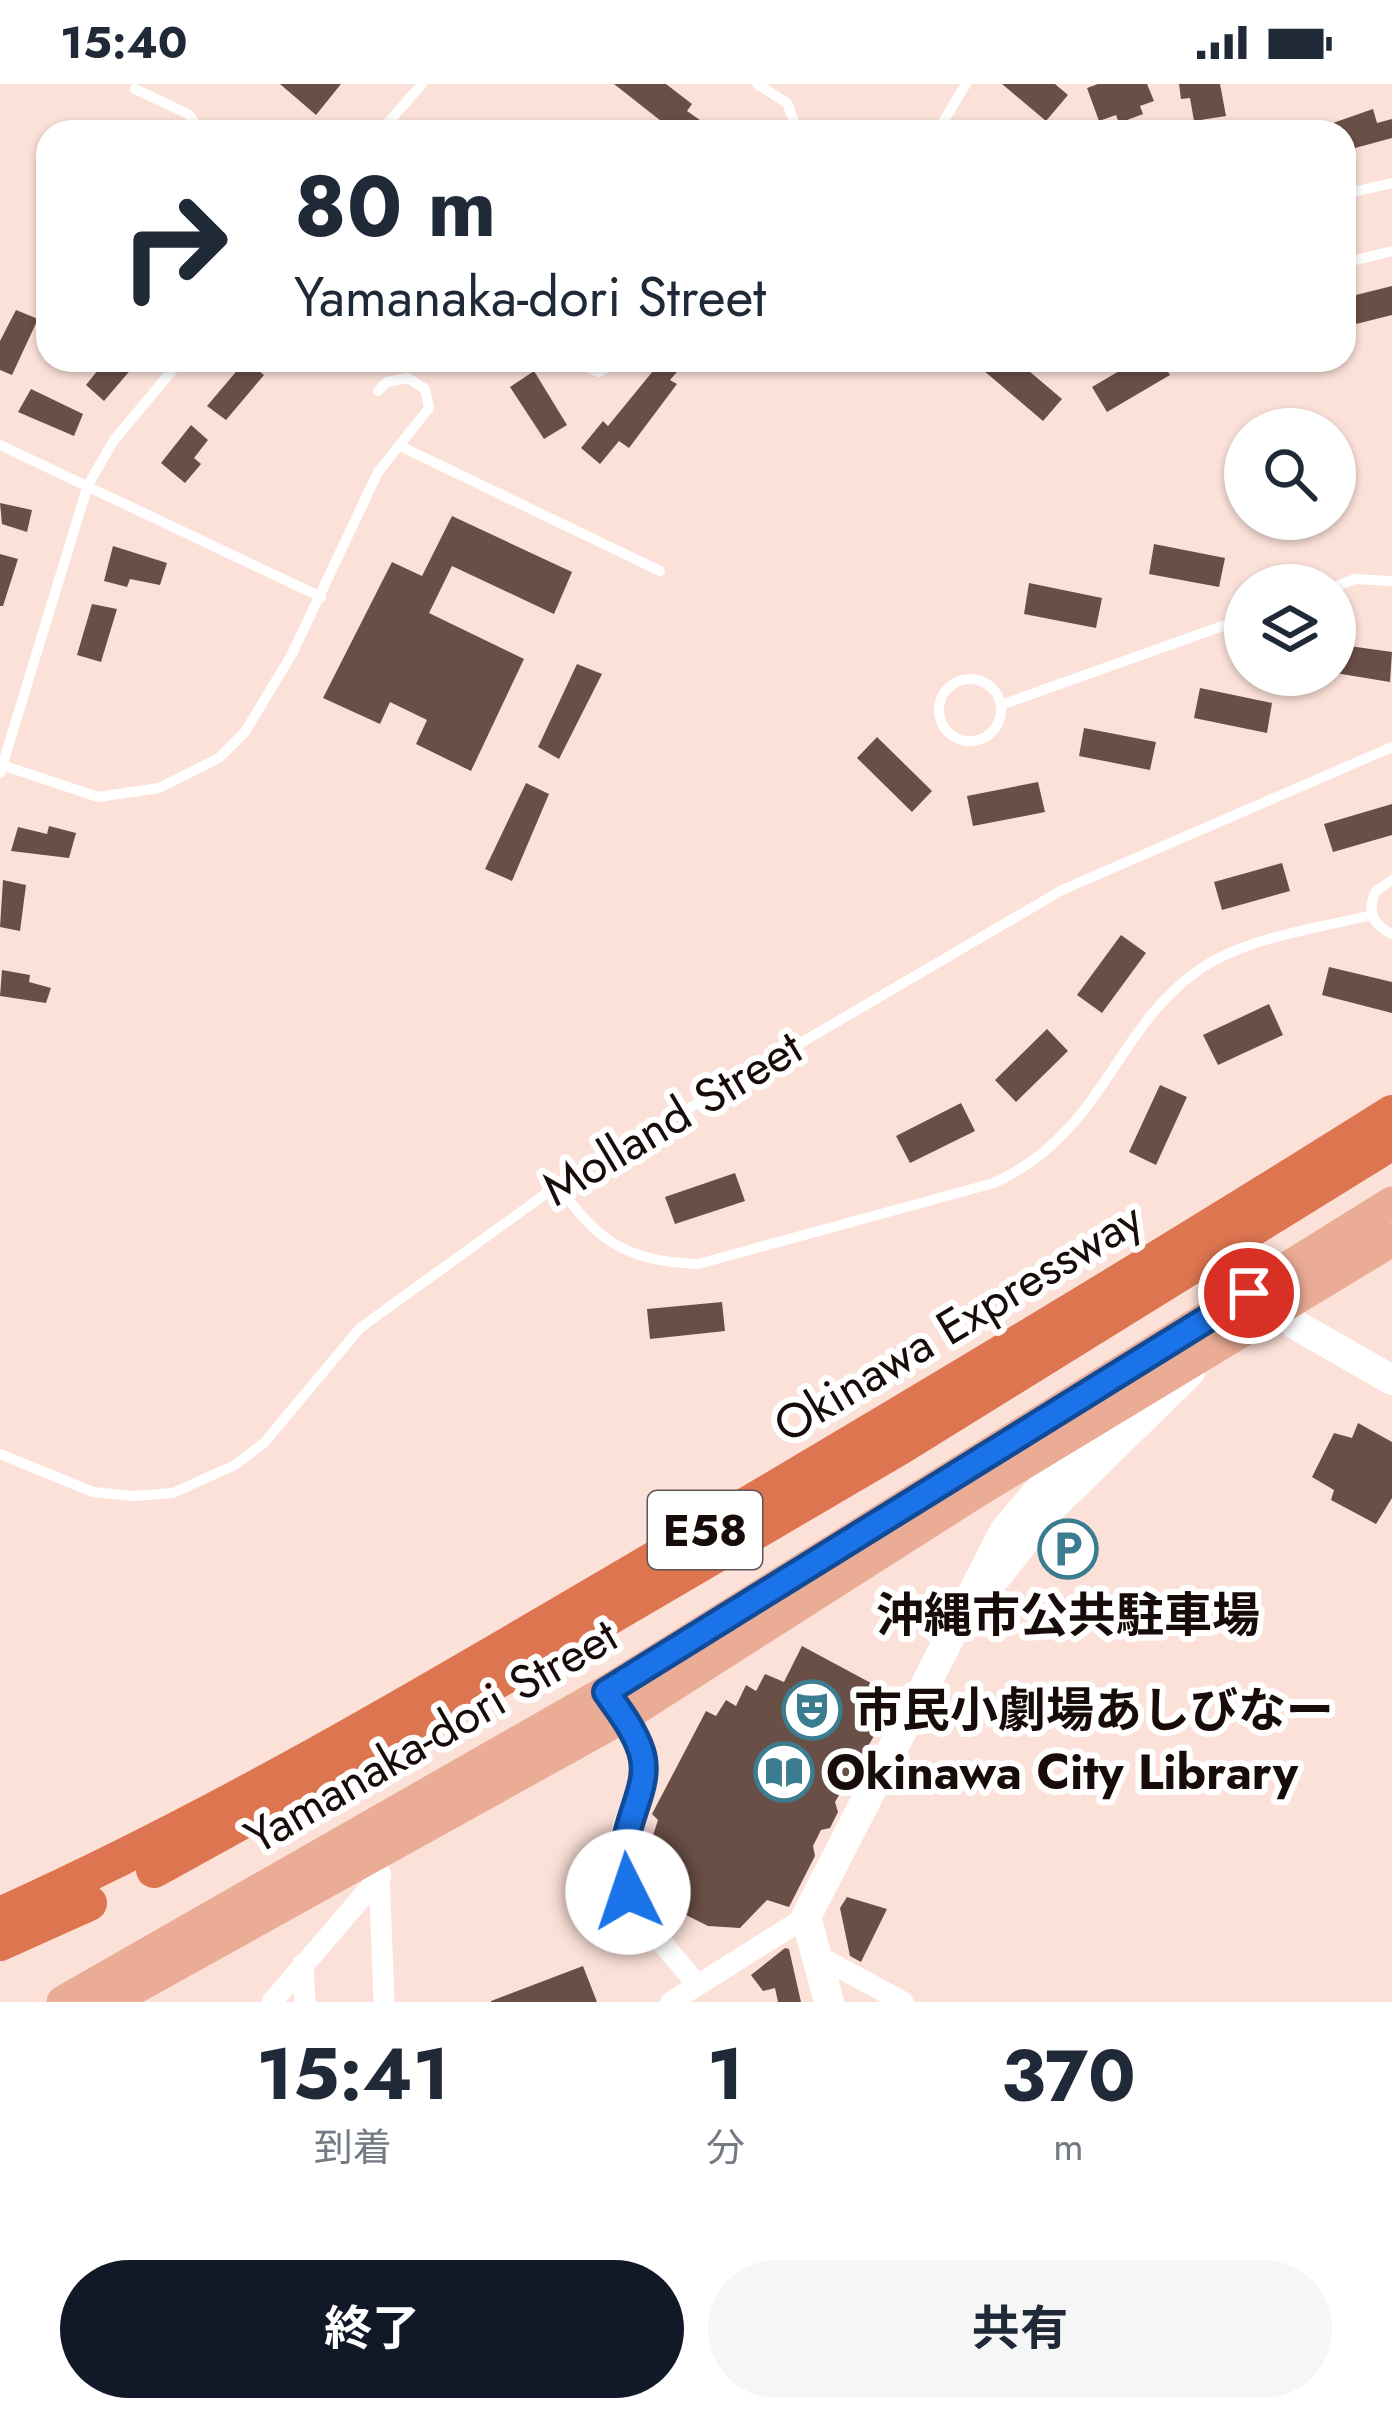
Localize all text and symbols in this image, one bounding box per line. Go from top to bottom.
text: 15:40 [60,10,188,75]
text: 80 m [294,146,496,268]
icon: right [96,168,252,324]
text: Yamanaka-dori Street [294,258,766,336]
map controls [1224,408,1356,696]
button: search [1224,408,1356,540]
button: layers [1224,564,1356,696]
street label: Molland Street [529,1013,815,1223]
street label: Okinawa Expressway [761,1184,1156,1460]
pin [1198,1242,1300,1344]
icon: arrive [1216,1260,1282,1326]
road number: E58 [648,1491,762,1569]
parking icon: 沖縄市公共駐車場 [1037,1518,1099,1580]
place label: 沖縄市公共駐車場 [876,1581,1260,1650]
street label: Yamanaka-dori Street [232,1601,630,1871]
place label: 市民小劇場あしびなー [854,1676,1334,1745]
theatre icon: 市民小劇場あしびなー [781,1679,843,1741]
place label: Okinawa City Library [826,1738,1299,1807]
library icon: Okinawa City Library [753,1741,815,1803]
position arrow [565,1829,691,1955]
text: 15:41 [256,2022,449,2126]
text: 1 [707,2022,744,2126]
text: 370 [1001,2024,1136,2128]
text: m [1053,2118,1084,2175]
text: 到着 [314,2119,392,2176]
text: 分 [706,2119,745,2176]
button: 終了 [60,2260,684,2398]
button: 共有 [708,2260,1332,2398]

